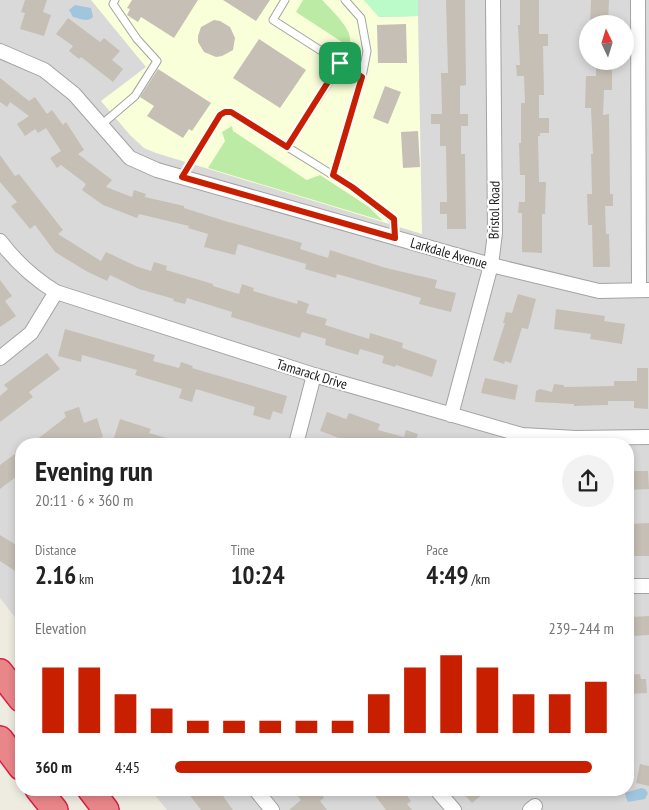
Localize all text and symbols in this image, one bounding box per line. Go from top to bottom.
north arrow [579,15,634,70]
map controls [579,15,634,70]
pin [319,42,361,84]
icon: arrive [326,49,354,77]
street label: Bristol Road [484,181,504,239]
street label: Larkdale Avenue [408,233,490,273]
street label: Tamarack Drive [274,355,350,393]
text: Evening run [35,452,153,489]
button: share [562,455,614,507]
text: 20:11 · 6 × 360 m [35,490,133,510]
text: Distance [35,541,76,559]
text: Time [231,541,255,559]
text: Pace [426,541,448,559]
text: 2.16 [35,559,76,591]
text: 10:24 [231,559,285,591]
text: 4:49 [426,559,468,591]
text: km [76,570,94,588]
text: /km [468,570,490,588]
text: Elevation [35,618,86,638]
text: 239–244 m [549,618,614,638]
text: 360 m [35,757,72,777]
text: 4:45 [115,757,140,777]

